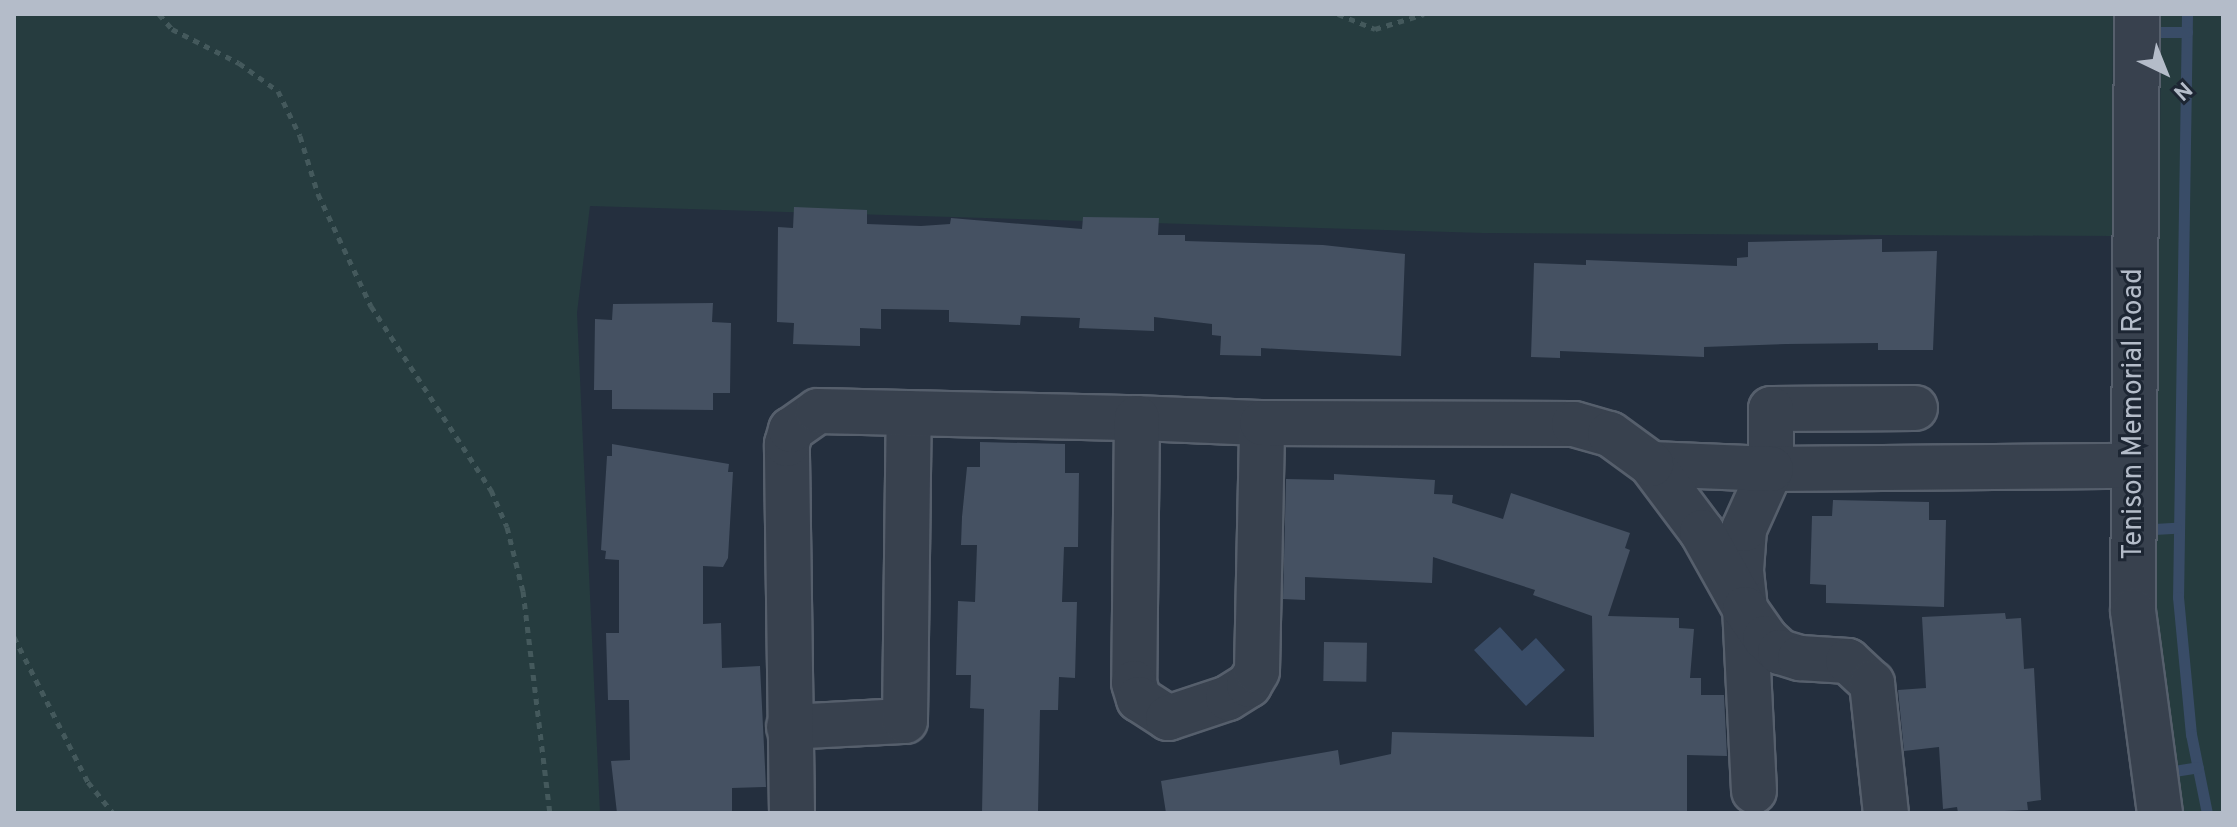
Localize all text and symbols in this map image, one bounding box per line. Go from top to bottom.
north arrow [2125,32,2205,112]
text: N [2167,75,2197,105]
street label: Tenison Memorial Road [2117,268,2151,560]

